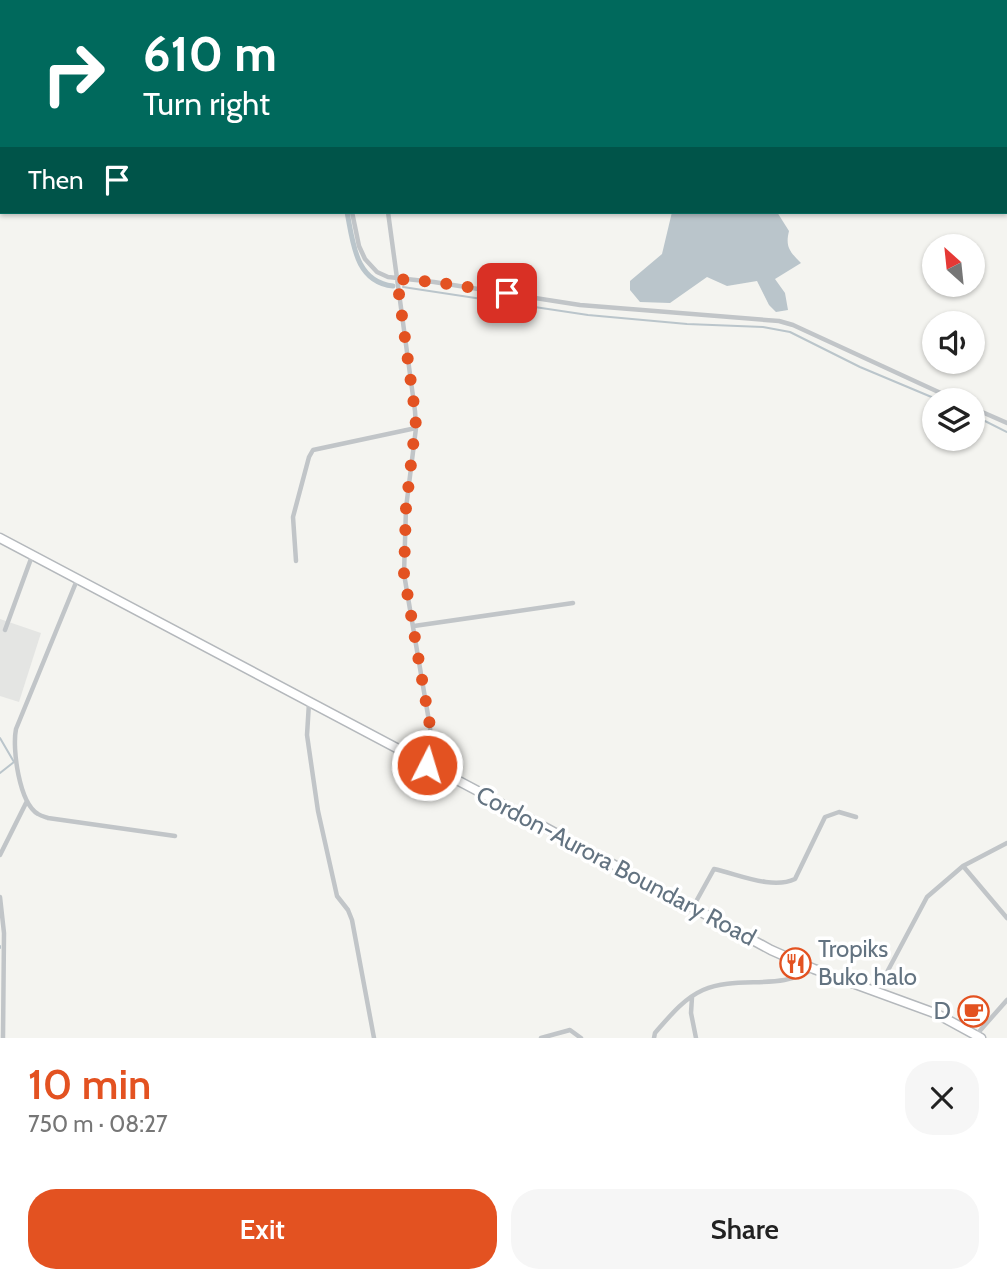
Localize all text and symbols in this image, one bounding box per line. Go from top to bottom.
text: 610 m [143,24,277,83]
icon: right [28,28,119,119]
text: Turn right [143,84,270,123]
icon: arrive [98,161,136,199]
text: Then [28,164,84,196]
north arrow [922,234,985,298]
map controls [922,234,985,451]
pin [477,263,537,323]
icon: arrive [488,274,526,312]
button: sound [922,311,985,374]
button: layers [922,388,985,451]
position arrow [390,728,464,802]
street label: Cordon-Aurora Boundary Road [471,779,761,952]
place label: Tropiks Buko halo [818,934,917,991]
restaurant icon: Tropiks Buko halo [778,946,812,980]
cafe icon: D [957,994,991,1028]
place label: D [934,996,951,1025]
text: 10 min [28,1058,151,1110]
button: close [905,1061,979,1135]
text: 750 m · 08:27 [28,1110,168,1138]
button: Exit [28,1189,497,1269]
button: Share [511,1189,979,1269]

